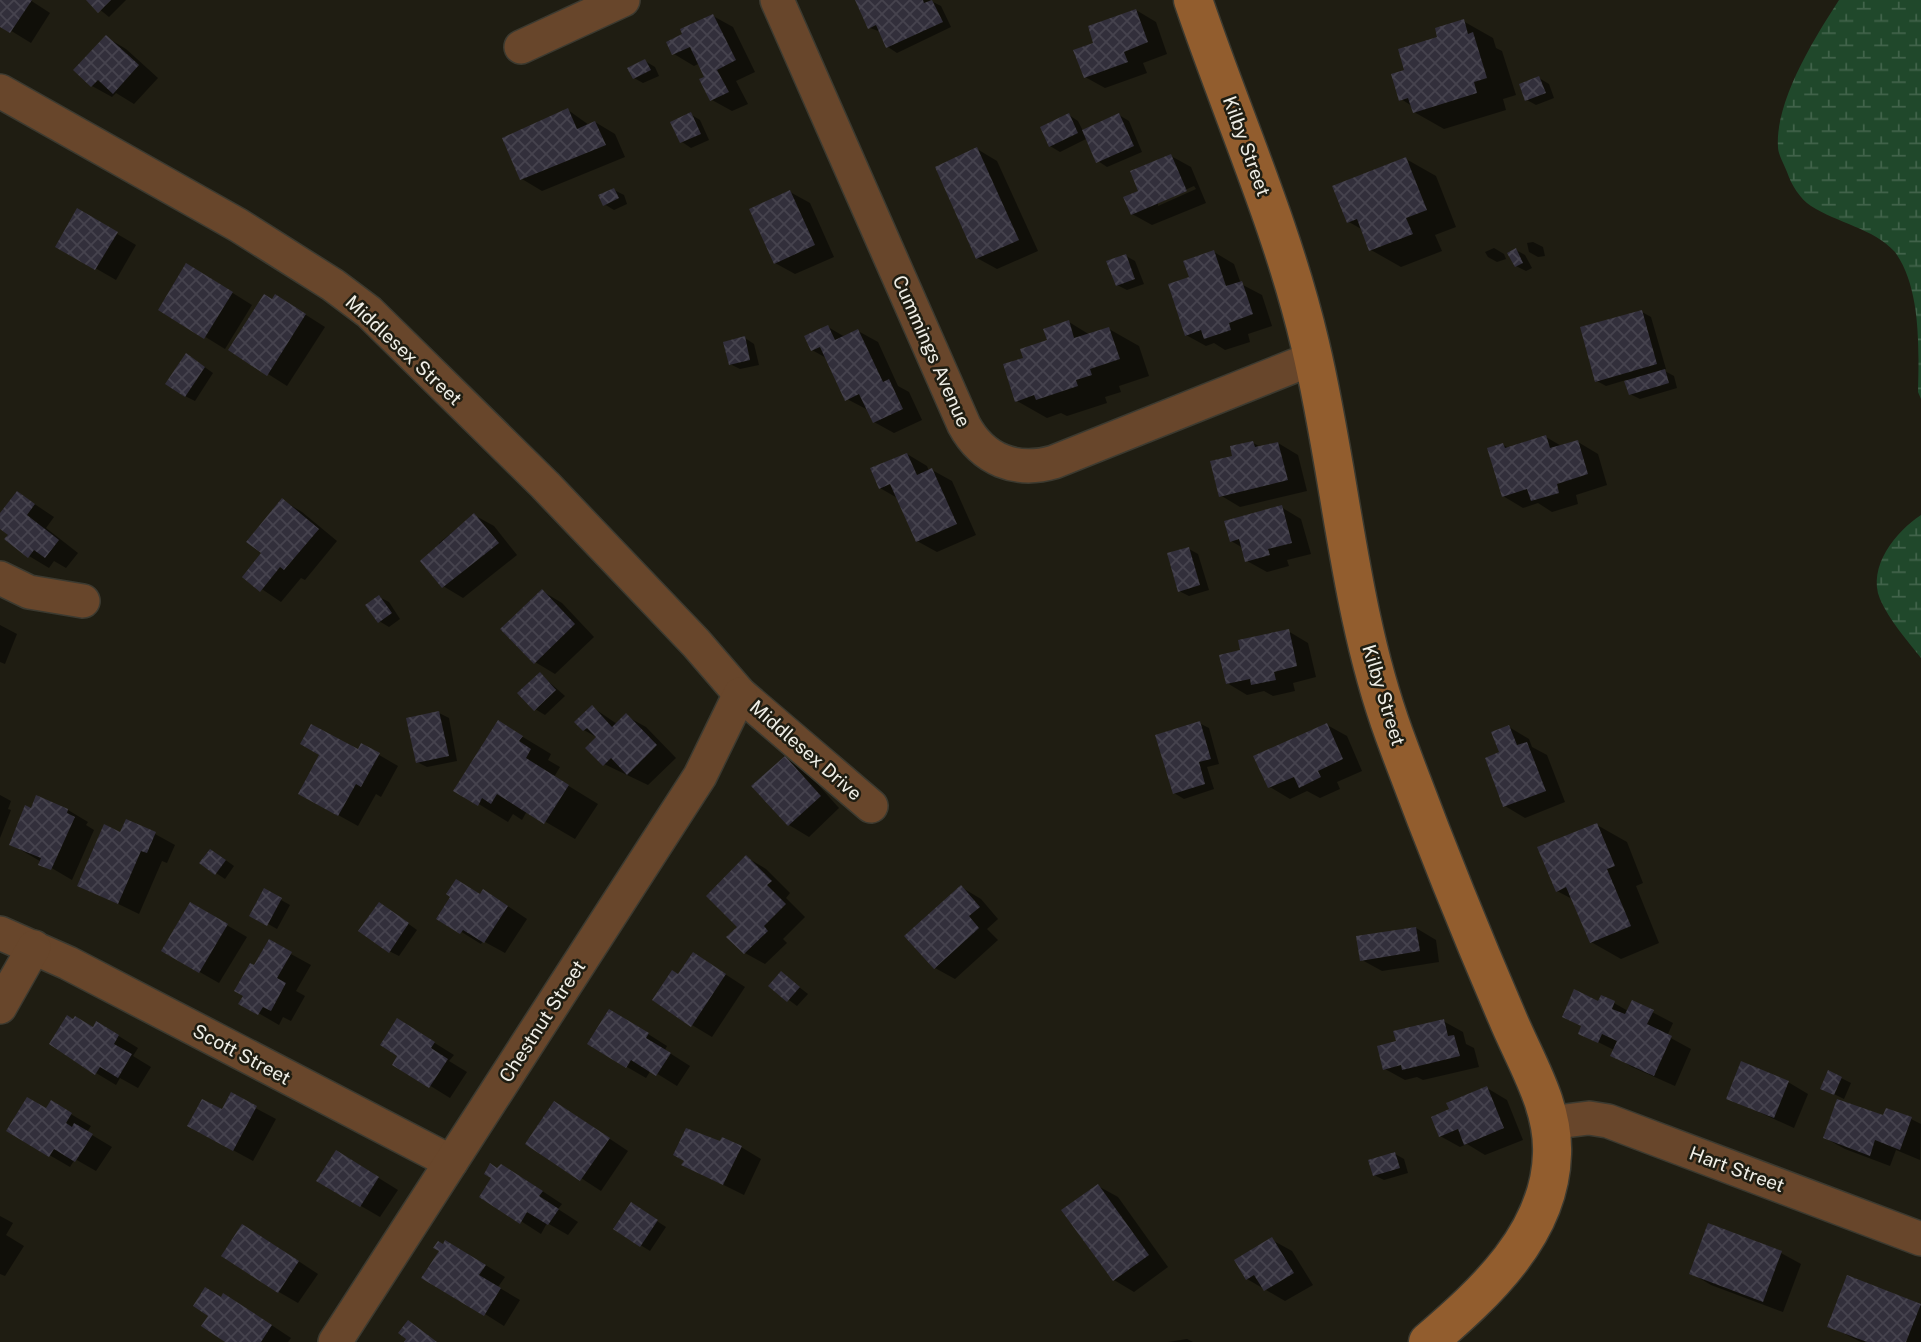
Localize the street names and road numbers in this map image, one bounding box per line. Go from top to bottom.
street label: Kilby Street [1219,93,1275,199]
street label: Cummings Avenue [889,272,975,430]
street label: Middlesex Street [341,291,467,409]
street label: Kilby Street [1358,642,1410,748]
street label: Middlesex Drive [746,696,866,804]
street label: Chestnut Street [494,956,590,1086]
street label: Scott Street [189,1019,295,1089]
street label: Hart Street [1686,1142,1788,1196]

